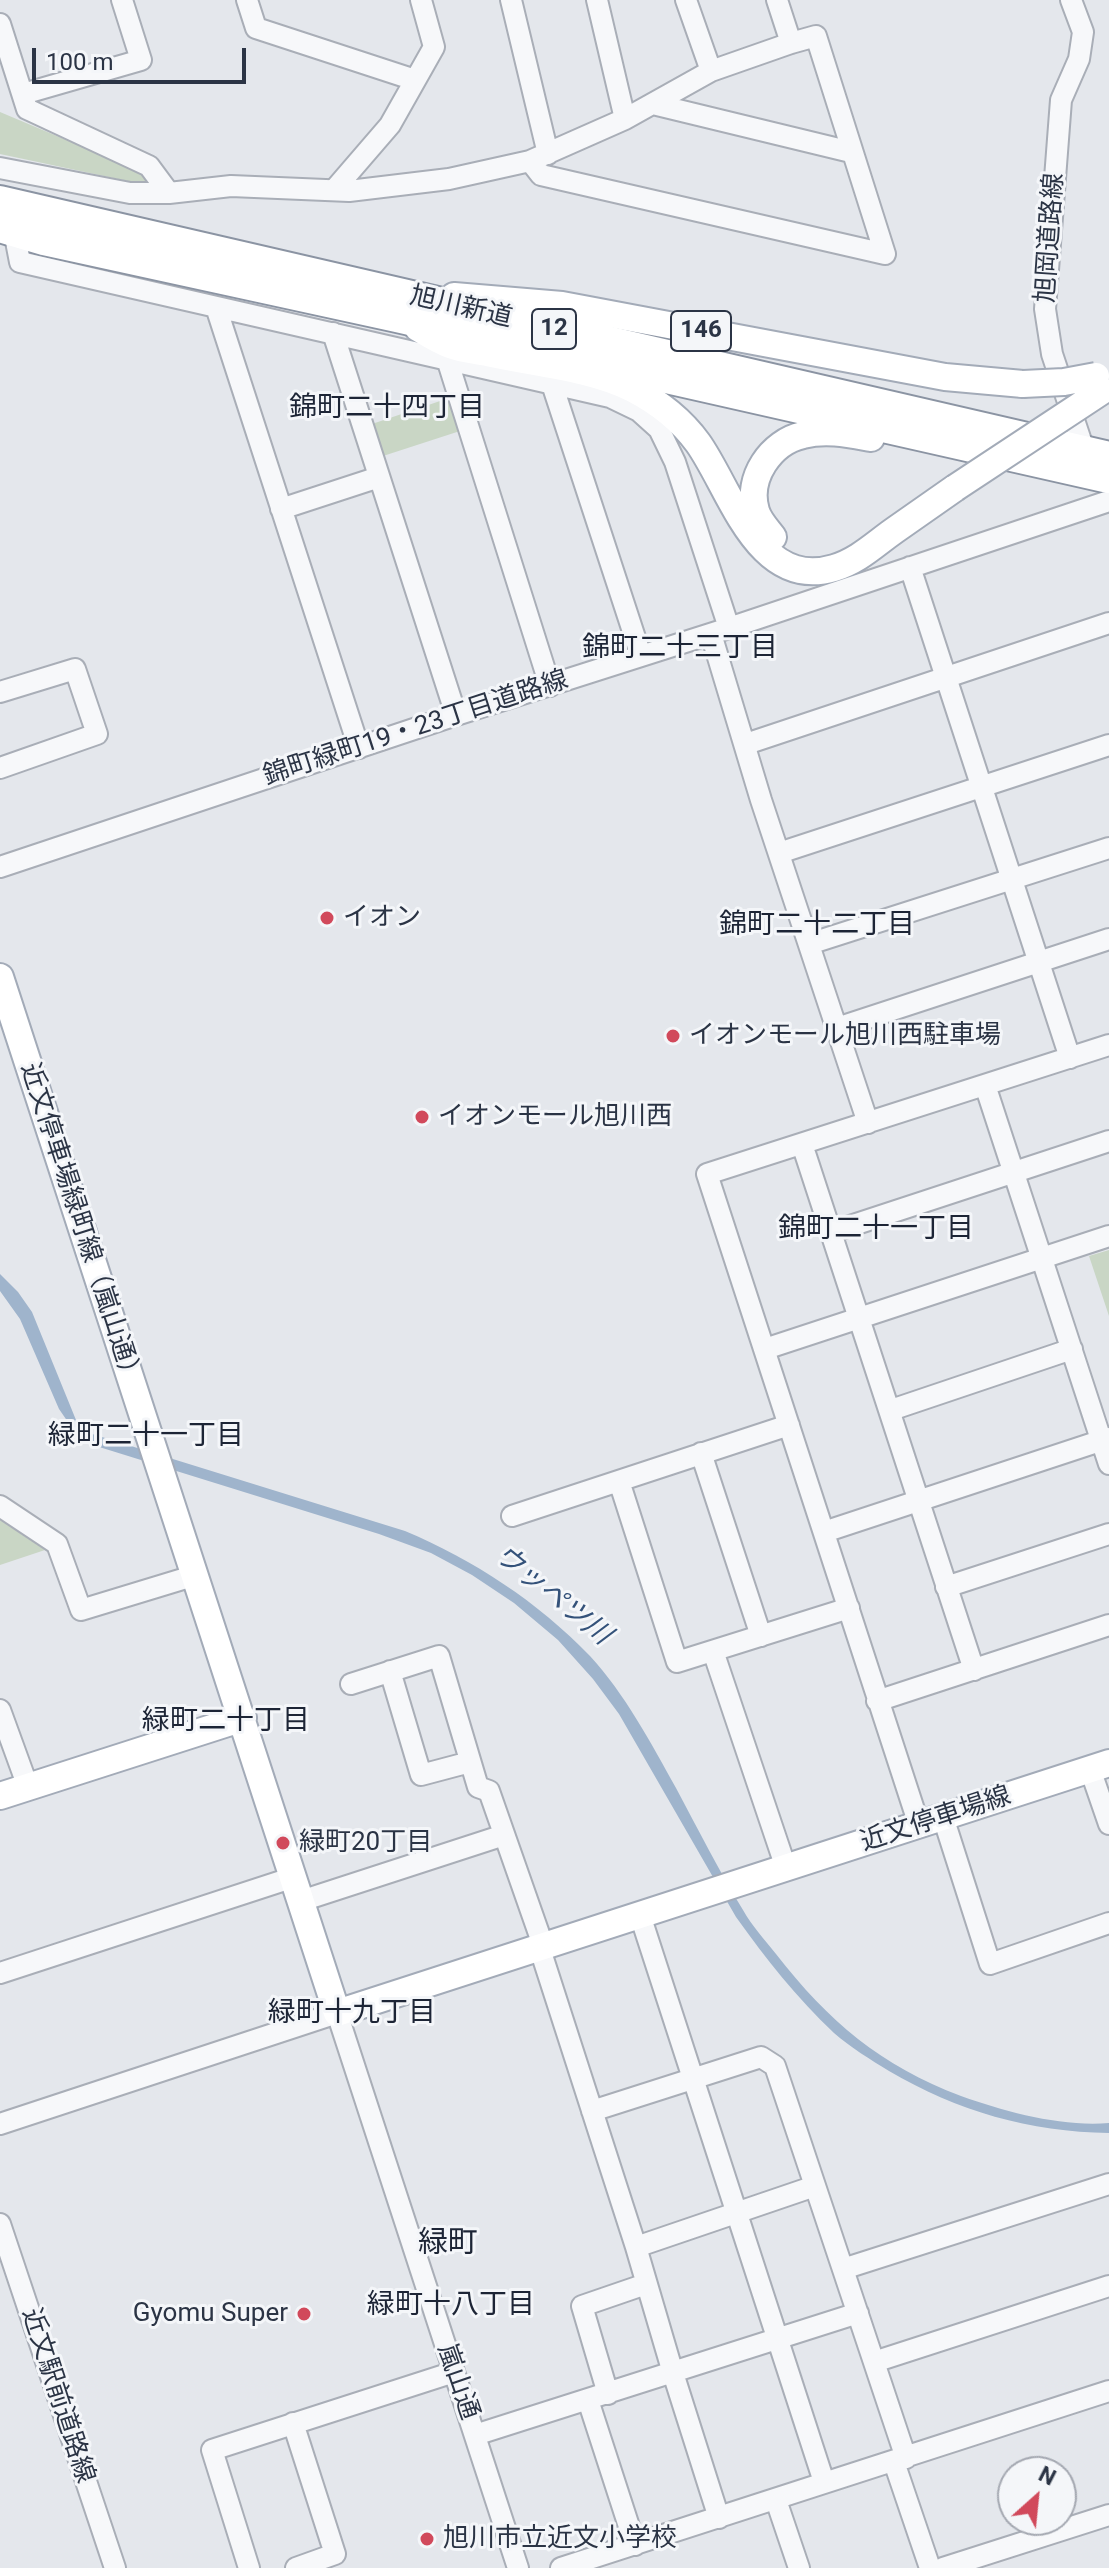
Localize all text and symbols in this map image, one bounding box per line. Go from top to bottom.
scale bar [36,32,250,82]
text: 100 m [46,48,113,76]
street label: 旭岡道路線 [1031,172,1071,304]
street label: 旭川新道 [407,281,515,335]
road number: 12 [532,309,576,349]
road number: 146 [671,311,731,351]
district label: 錦町二十四丁目 [289,392,485,426]
district label: 錦町二十三丁目 [582,632,778,666]
street label: 錦町緑町19・23丁目道路線 [260,665,572,793]
place label: イオン [343,902,421,934]
marker: イオン [318,909,336,927]
district label: 錦町二十二丁目 [719,909,915,943]
place label: イオンモール旭川西駐車場 [689,1020,1001,1052]
marker: イオンモール旭川西駐車場 [664,1027,682,1045]
street label: 近文停車場緑町線（嵐山通） [13,1059,147,1391]
place label: イオンモール旭川西 [438,1101,672,1133]
marker: イオンモール旭川西 [413,1108,431,1126]
district label: 錦町二十一丁目 [778,1213,974,1247]
district label: 緑町二十一丁目 [48,1420,244,1454]
water label: ウッペツ川 [487,1539,617,1653]
district label: 緑町二十丁目 [142,1705,310,1739]
street label: 近文停車場線 [857,1781,1015,1859]
place label: 緑町20丁目 [299,1827,432,1859]
marker: 緑町20丁目 [274,1834,292,1852]
district label: 緑町十九丁目 [268,1997,436,2031]
district label: 緑町 [418,2226,478,2262]
district label: 緑町十八丁目 [367,2289,535,2323]
place label: Gyomu Super [133,2298,288,2330]
street label: 近文駅前道路線 [14,2305,100,2487]
marker: Gyomu Super [295,2305,313,2323]
street label: 嵐山通 [430,2340,484,2424]
north arrow [997,2456,1077,2536]
text: N [1035,2461,1060,2491]
place label: 旭川市立近文小学校 [443,2523,677,2555]
marker: 旭川市立近文小学校 [418,2530,436,2548]

